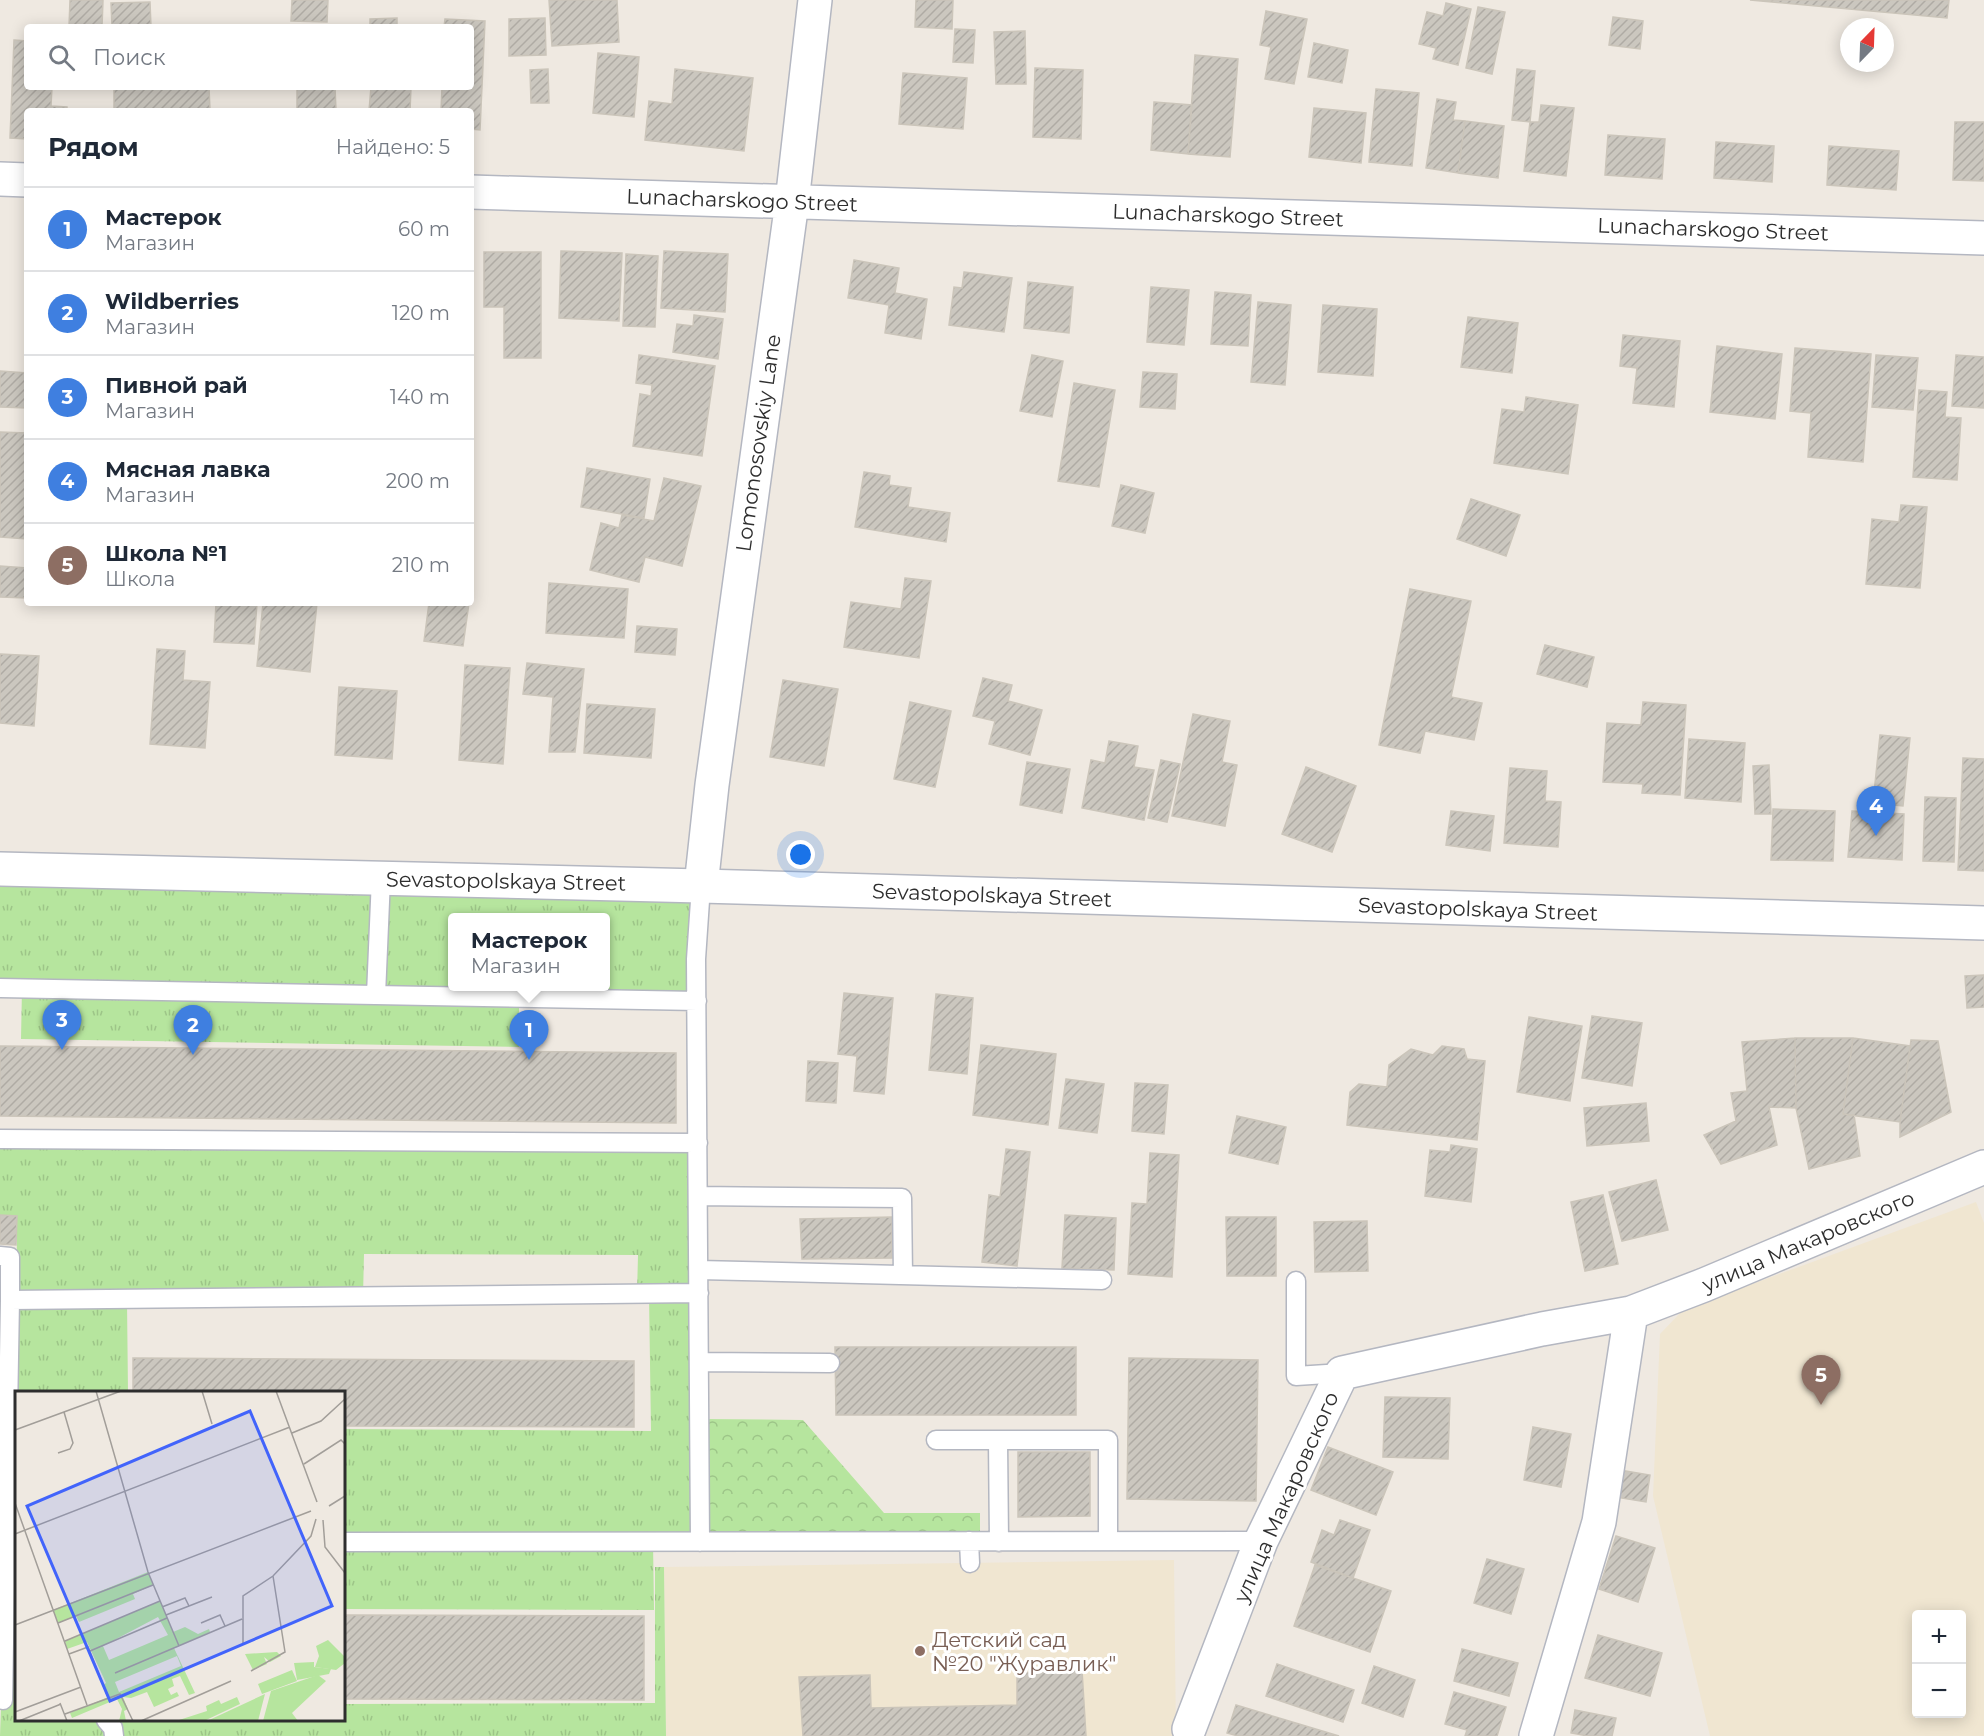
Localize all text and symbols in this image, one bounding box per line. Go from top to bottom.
north arrow [1840,18,1894,72]
search box [24,24,474,90]
icon: search [45,41,78,74]
text: Поиск [93,44,165,71]
text: Рядом [48,131,139,163]
text: Найдено: 5 [336,135,450,159]
street label: Lunacharskogo Street [626,183,858,217]
street label: Lunacharskogo Street [1112,198,1344,232]
text: Мастерок [105,204,222,231]
street label: Lunacharskogo Street [1597,212,1829,246]
text: 1 [64,217,71,241]
text: 60 m [398,217,450,241]
text: Магазин [105,231,195,255]
text: Wildberries [105,288,239,315]
text: 2 [62,301,73,325]
text: 120 m [392,301,450,325]
text: Магазин [105,315,195,339]
street label: Lomonosovskiy Lane [730,333,786,553]
text: Пивной рай [105,372,248,399]
text: 3 [62,385,73,409]
text: 140 m [390,385,450,409]
text: Магазин [105,399,195,423]
text: Мясная лавка [105,456,270,483]
text: 4 [61,469,74,493]
text: 200 m [386,469,450,493]
text: Магазин [105,483,195,507]
text: Школа №1 [105,540,227,567]
text: 5 [62,553,73,577]
text: 210 m [392,553,450,577]
text: Школа [105,567,175,591]
pin: 4 [1856,786,1896,836]
your location [786,840,815,869]
street label: Sevastopolskaya Street [386,866,626,896]
street label: Sevastopolskaya Street [871,878,1113,912]
street label: Sevastopolskaya Street [1357,892,1599,926]
popup [448,913,610,991]
text: Мастерок [471,927,587,954]
text: Магазин [471,954,561,978]
pin: 3 [42,1000,82,1050]
pin: 2 [174,1006,212,1055]
pin: 1 [510,1010,548,1060]
street label: улица Макаровского [1697,1185,1918,1297]
pin: 5 [1802,1356,1840,1405]
street label: улица Макаровского [1228,1388,1344,1607]
inset map [15,1391,345,1721]
map controls [1912,1610,1966,1718]
button: + [1912,1610,1966,1664]
place label: Детский сад №20 "Журавлик" [932,1627,1116,1676]
marker: Детский сад №20 "Журавлик" [913,1644,927,1658]
button: − [1912,1664,1966,1718]

